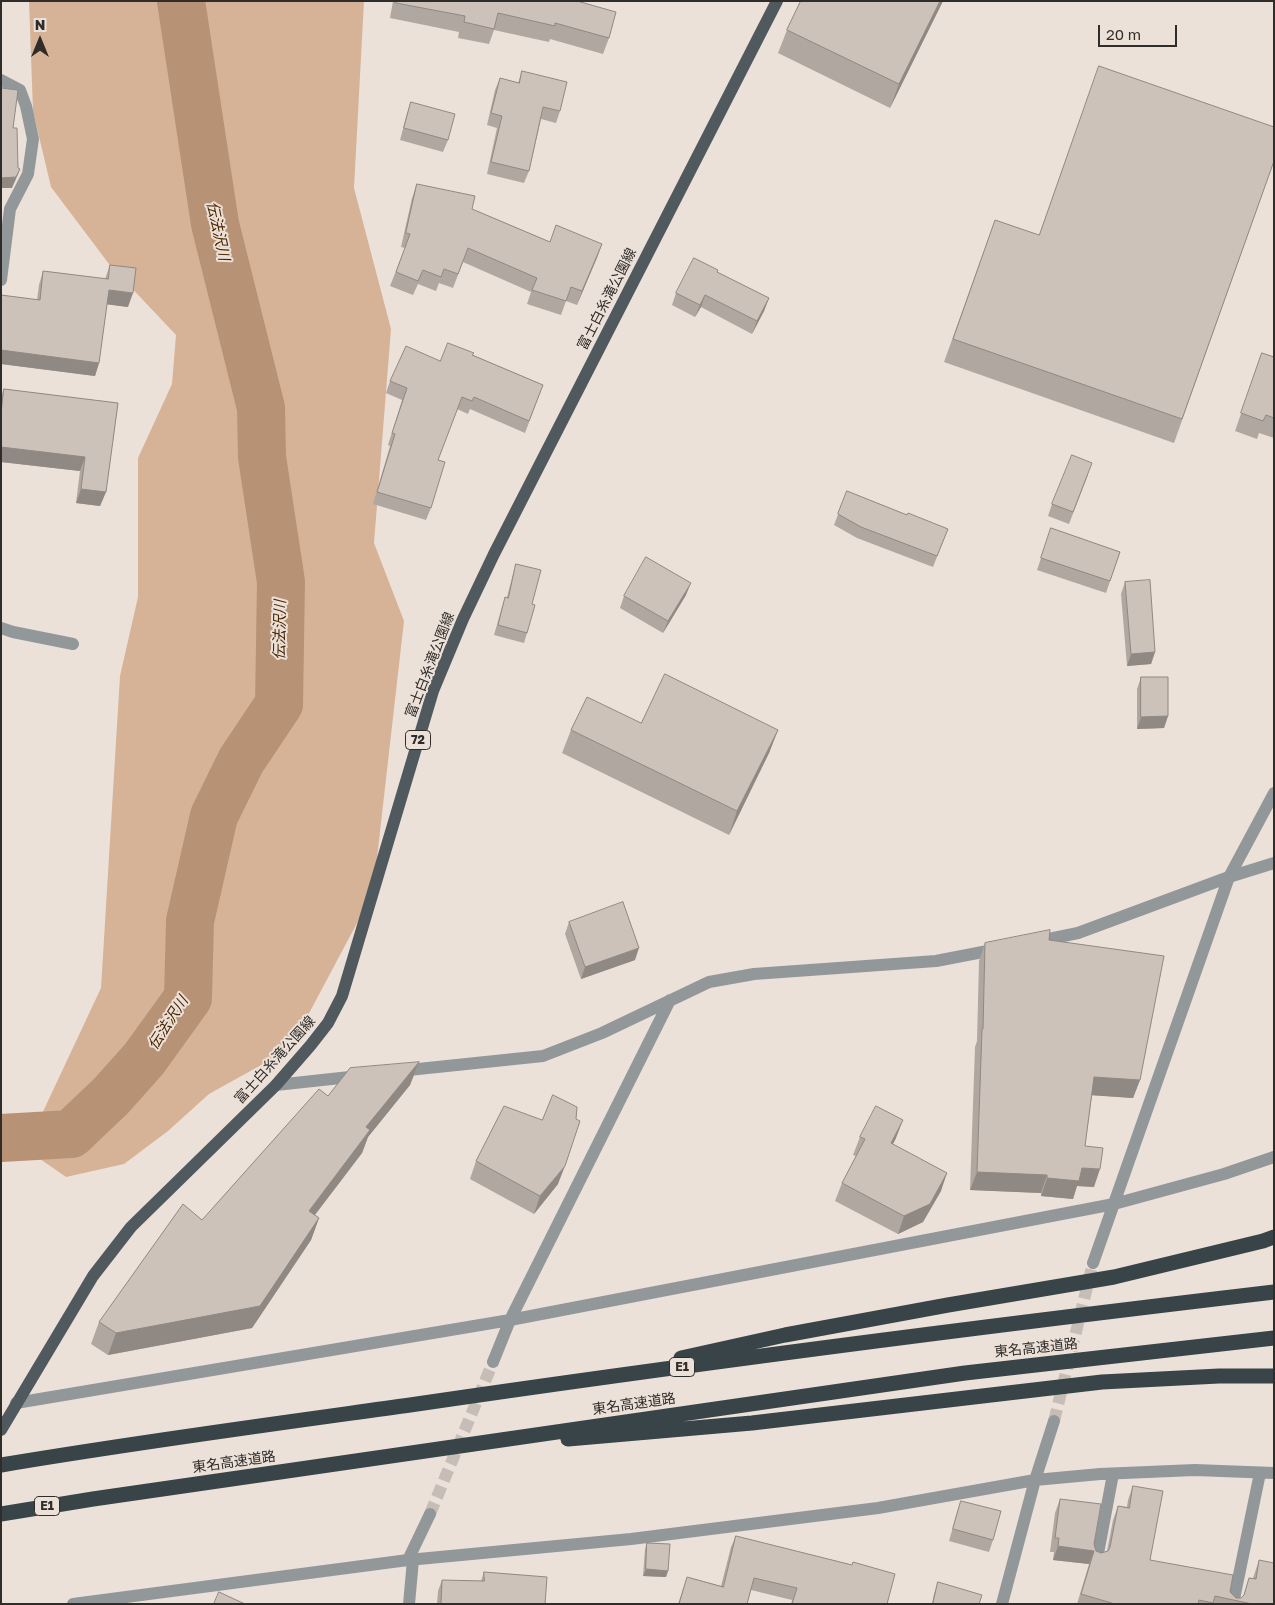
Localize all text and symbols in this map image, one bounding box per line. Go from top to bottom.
north arrow [15,15,65,65]
scale bar [1100,15,1179,47]
text: N [35,16,45,33]
text: 20 m [1106,25,1141,43]
water label: 伝法沢川 [203,200,233,262]
street label: 富士白糸滝公園線 [574,245,640,353]
water label: 伝法沢川 [270,600,290,660]
street label: 富士白糸滝公園線 [402,610,458,720]
road number: 72 [406,730,430,750]
water label: 伝法沢川 [144,993,192,1053]
street label: 富士白糸滝公園線 [231,1013,319,1107]
street label: 東名高速道路 [993,1335,1079,1361]
road number: E1 [670,1358,694,1376]
street label: 東名高速道路 [591,1390,677,1418]
street label: 東名高速道路 [191,1448,277,1476]
road number: E1 [34,1496,60,1515]

